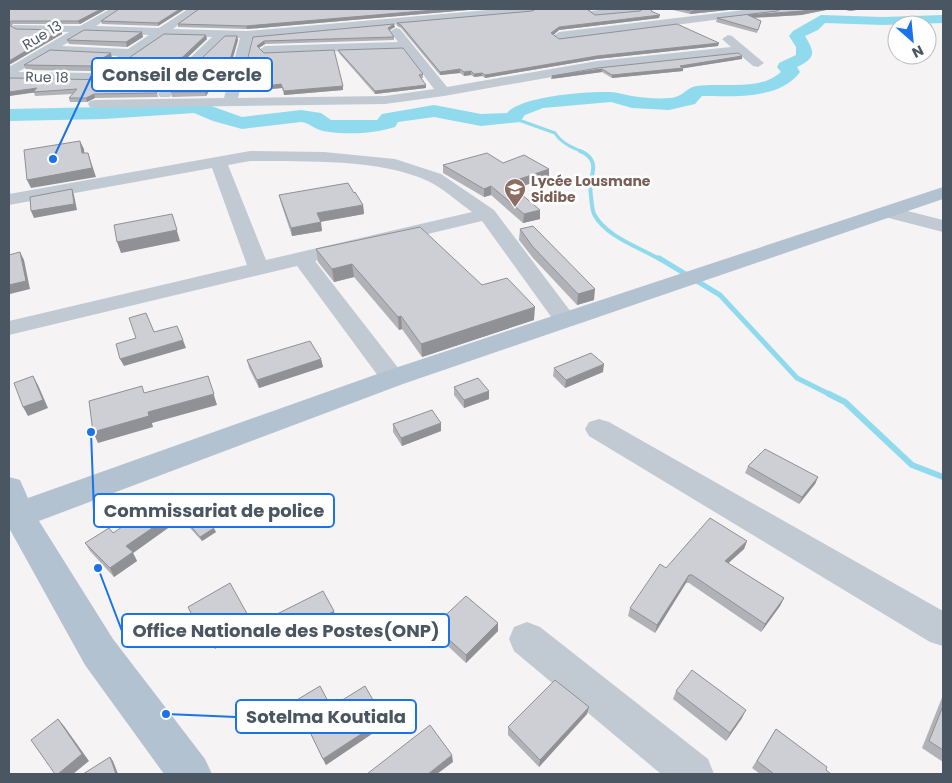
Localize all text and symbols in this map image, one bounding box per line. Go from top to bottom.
street label: Rue 13 [19,15,65,55]
north arrow [887,15,937,65]
text: N [909,40,927,63]
callout: Conseil de Cercle [92,58,272,91]
text: Conseil de Cercle [102,62,262,87]
street label: Rue 18 [25,67,69,87]
place label: Lycée Lousmane Sidibe [531,171,651,207]
school or university icon: Lycée Lousmane Sidibe [503,177,527,208]
callout: Commissariat de police [94,494,334,527]
text: Commissariat de police [104,498,324,523]
callout: Office Nationale des Postes(ONP) [122,614,449,647]
text: Office Nationale des Postes(ONP) [132,618,440,643]
callout: Sotelma Koutiala [236,700,416,733]
text: Sotelma Koutiala [246,704,406,729]

